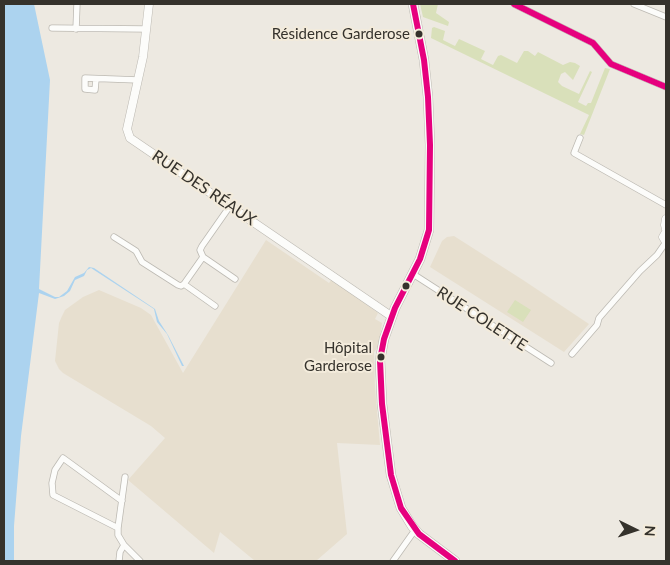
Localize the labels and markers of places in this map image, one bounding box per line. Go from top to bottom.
place label: Résidence Garderose [272,25,410,43]
marker: Résidence Garderose [414,29,424,39]
unlabelled marker [401,281,411,291]
place label: Hôpital Garderose [304,339,372,374]
marker: Hôpital Garderose [376,352,386,362]

